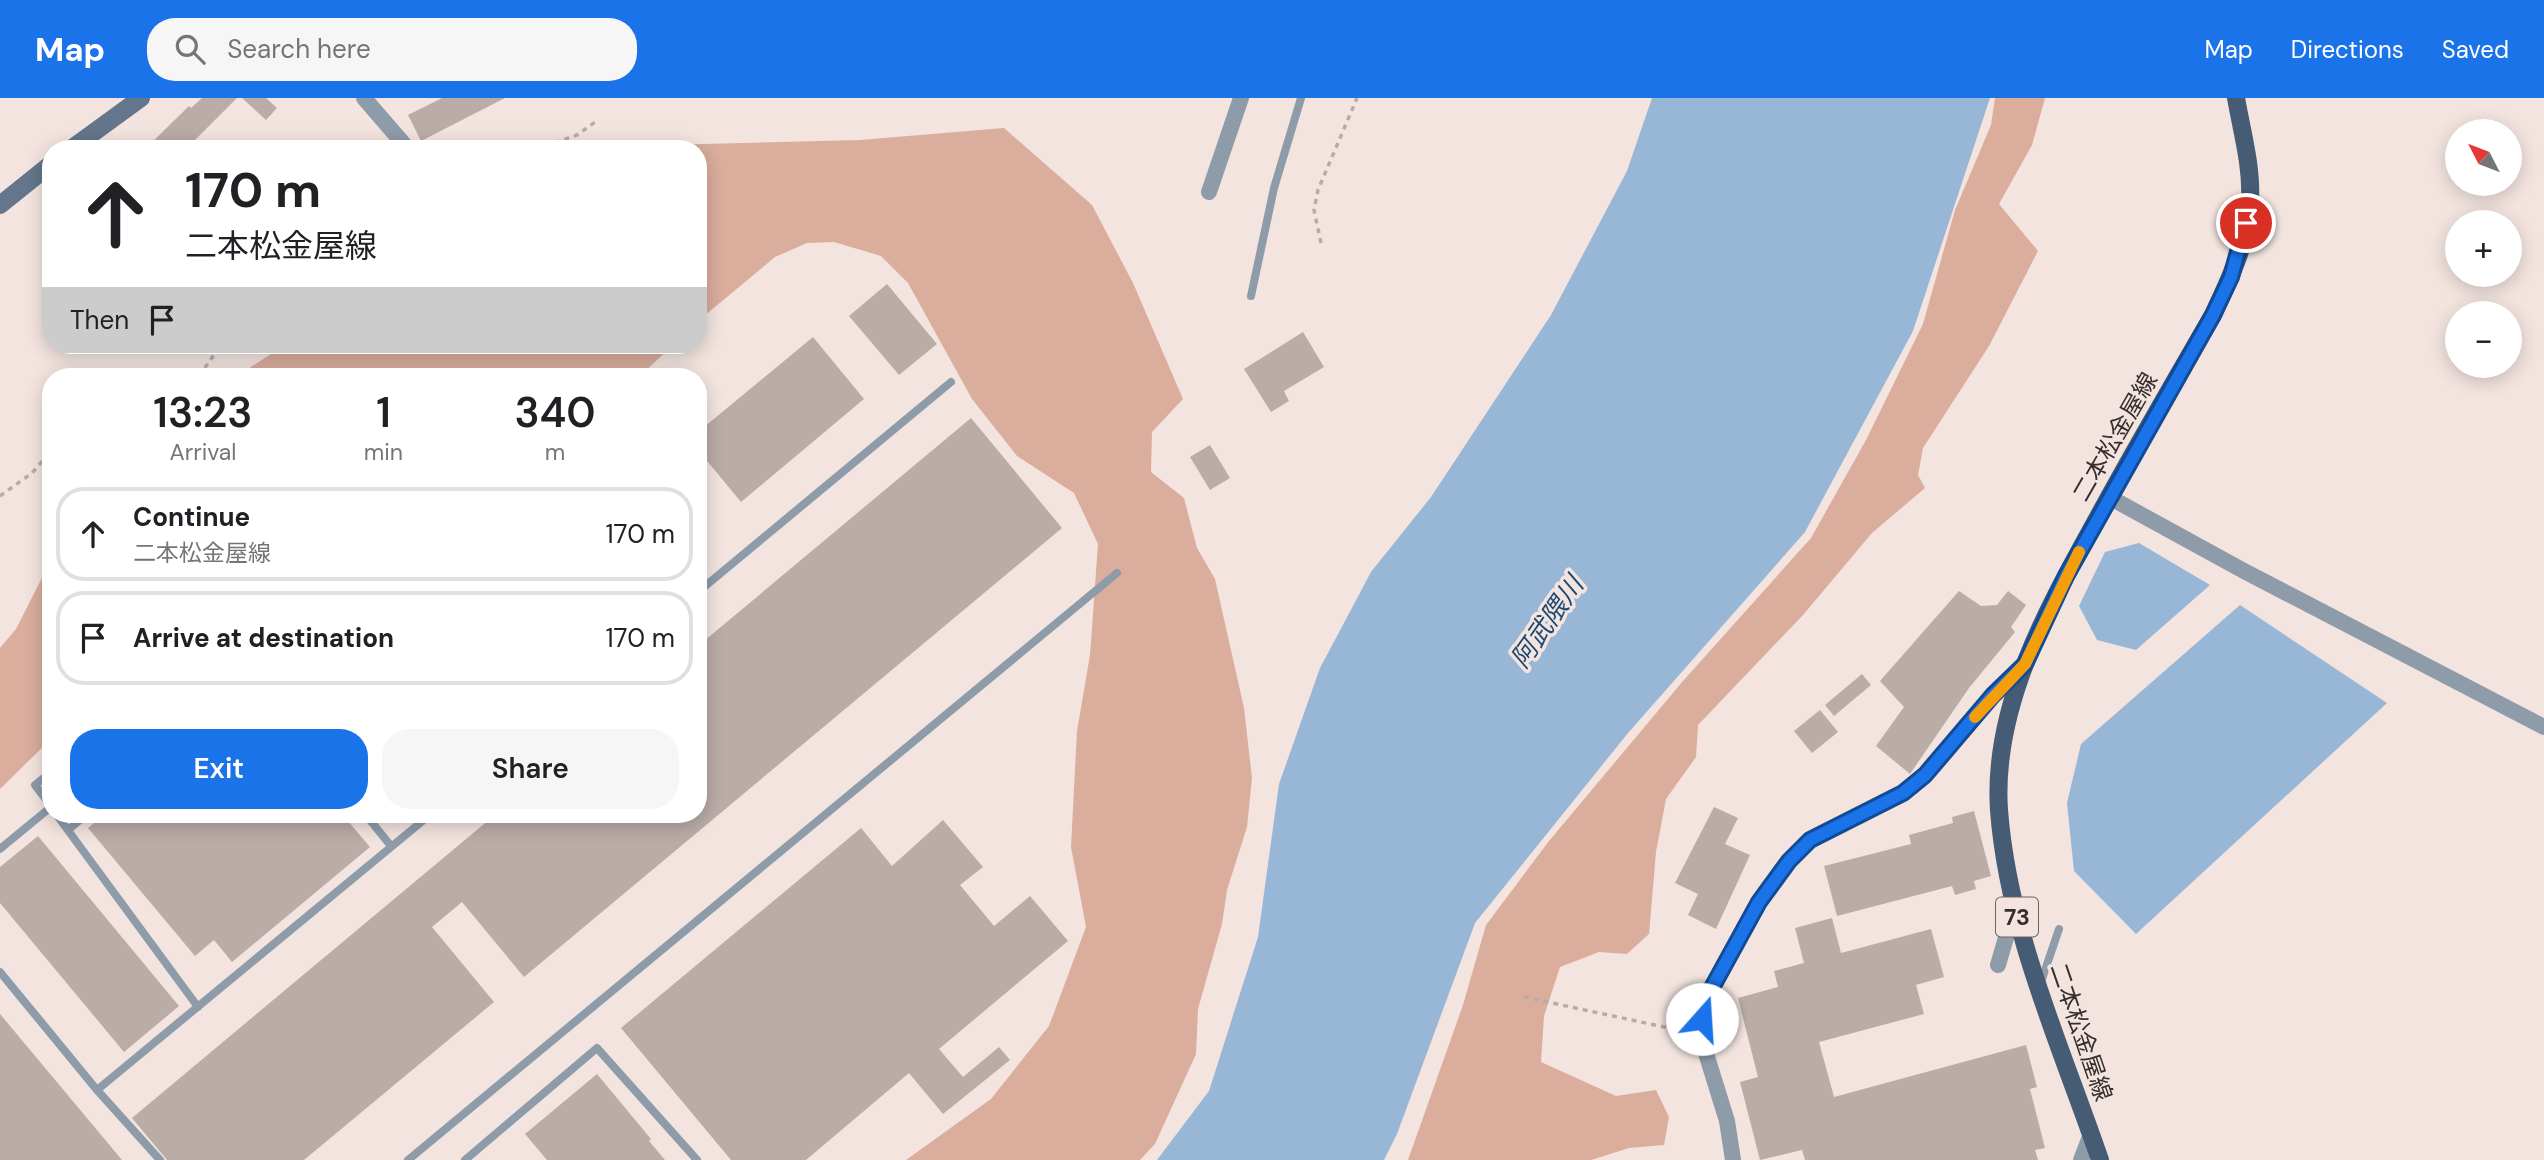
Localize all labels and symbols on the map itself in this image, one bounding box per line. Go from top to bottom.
north arrow [2445,119,2522,196]
pin [2216,193,2276,253]
street label: 二本松金屋線 [2065,367,2164,507]
water label: 阿武隈川 [1503,567,1592,674]
road number: 73 [1996,898,2038,936]
street label: 二本松金屋線 [2043,959,2120,1105]
position arrow [1665,982,1739,1056]

